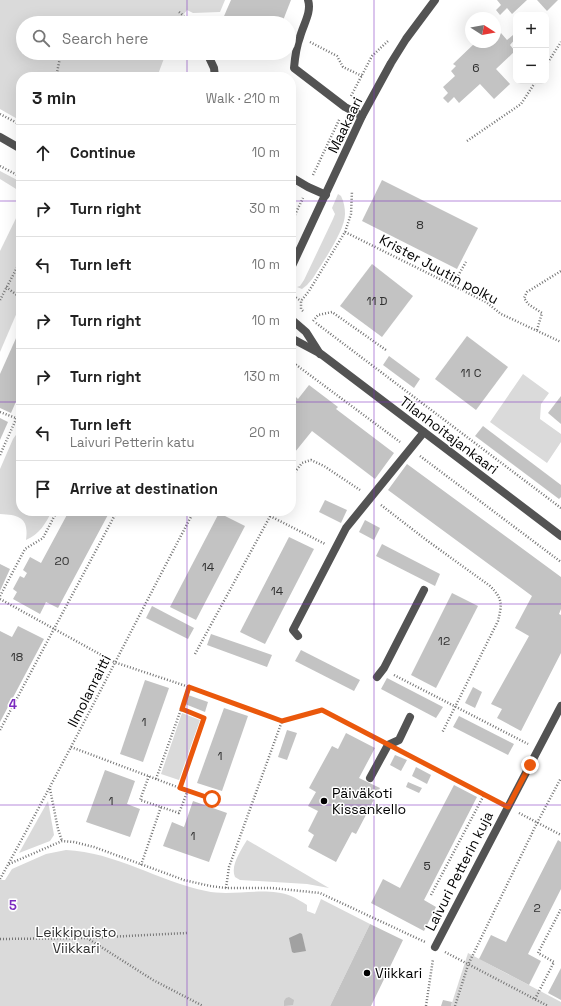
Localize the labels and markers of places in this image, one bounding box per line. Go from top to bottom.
place label: Päiväkoti Kissankello [332,784,406,818]
marker: Päiväkoti Kissankello [319,796,329,806]
place label: Viikkari [375,964,422,982]
marker: Viikkari [362,968,372,978]

